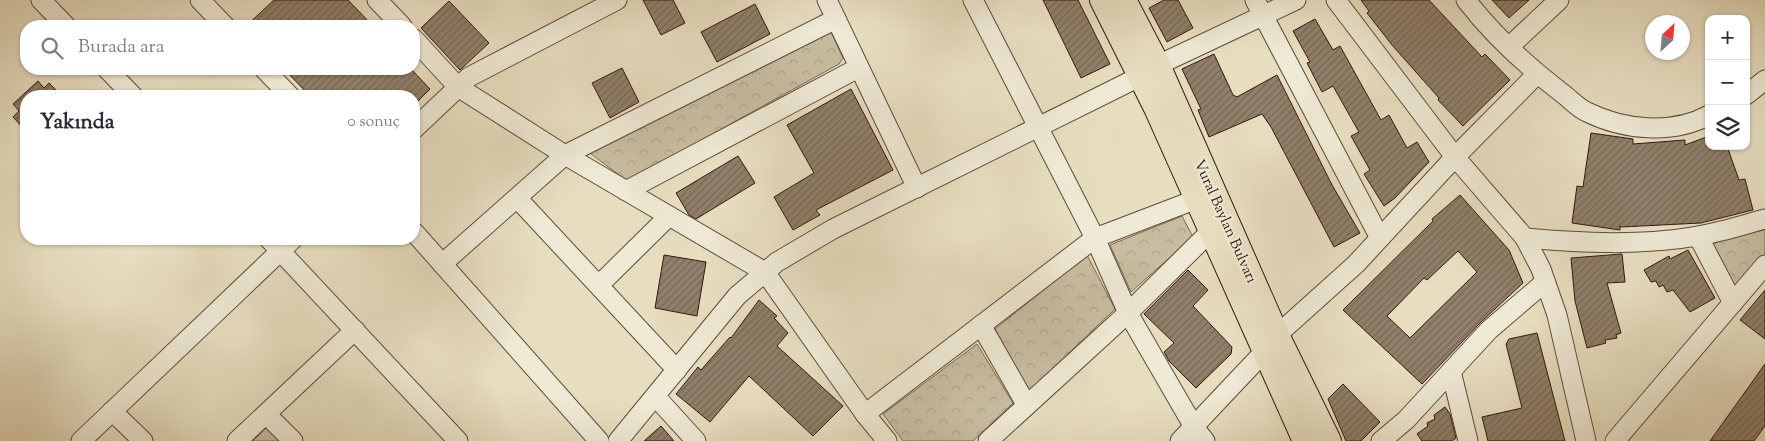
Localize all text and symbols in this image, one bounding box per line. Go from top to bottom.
north arrow [1645,15,1690,60]
map controls [1705,15,1750,150]
button: + [1705,15,1750,60]
search box [20,20,420,75]
icon: search [38,34,66,62]
text: Burada ara [78,34,164,61]
button: − [1705,60,1750,105]
button: layers [1705,105,1750,150]
text: Yakında [40,108,114,138]
text: 0 sonuç [347,111,400,134]
street label: Vural Baylan Bulvarı [1188,157,1261,287]

